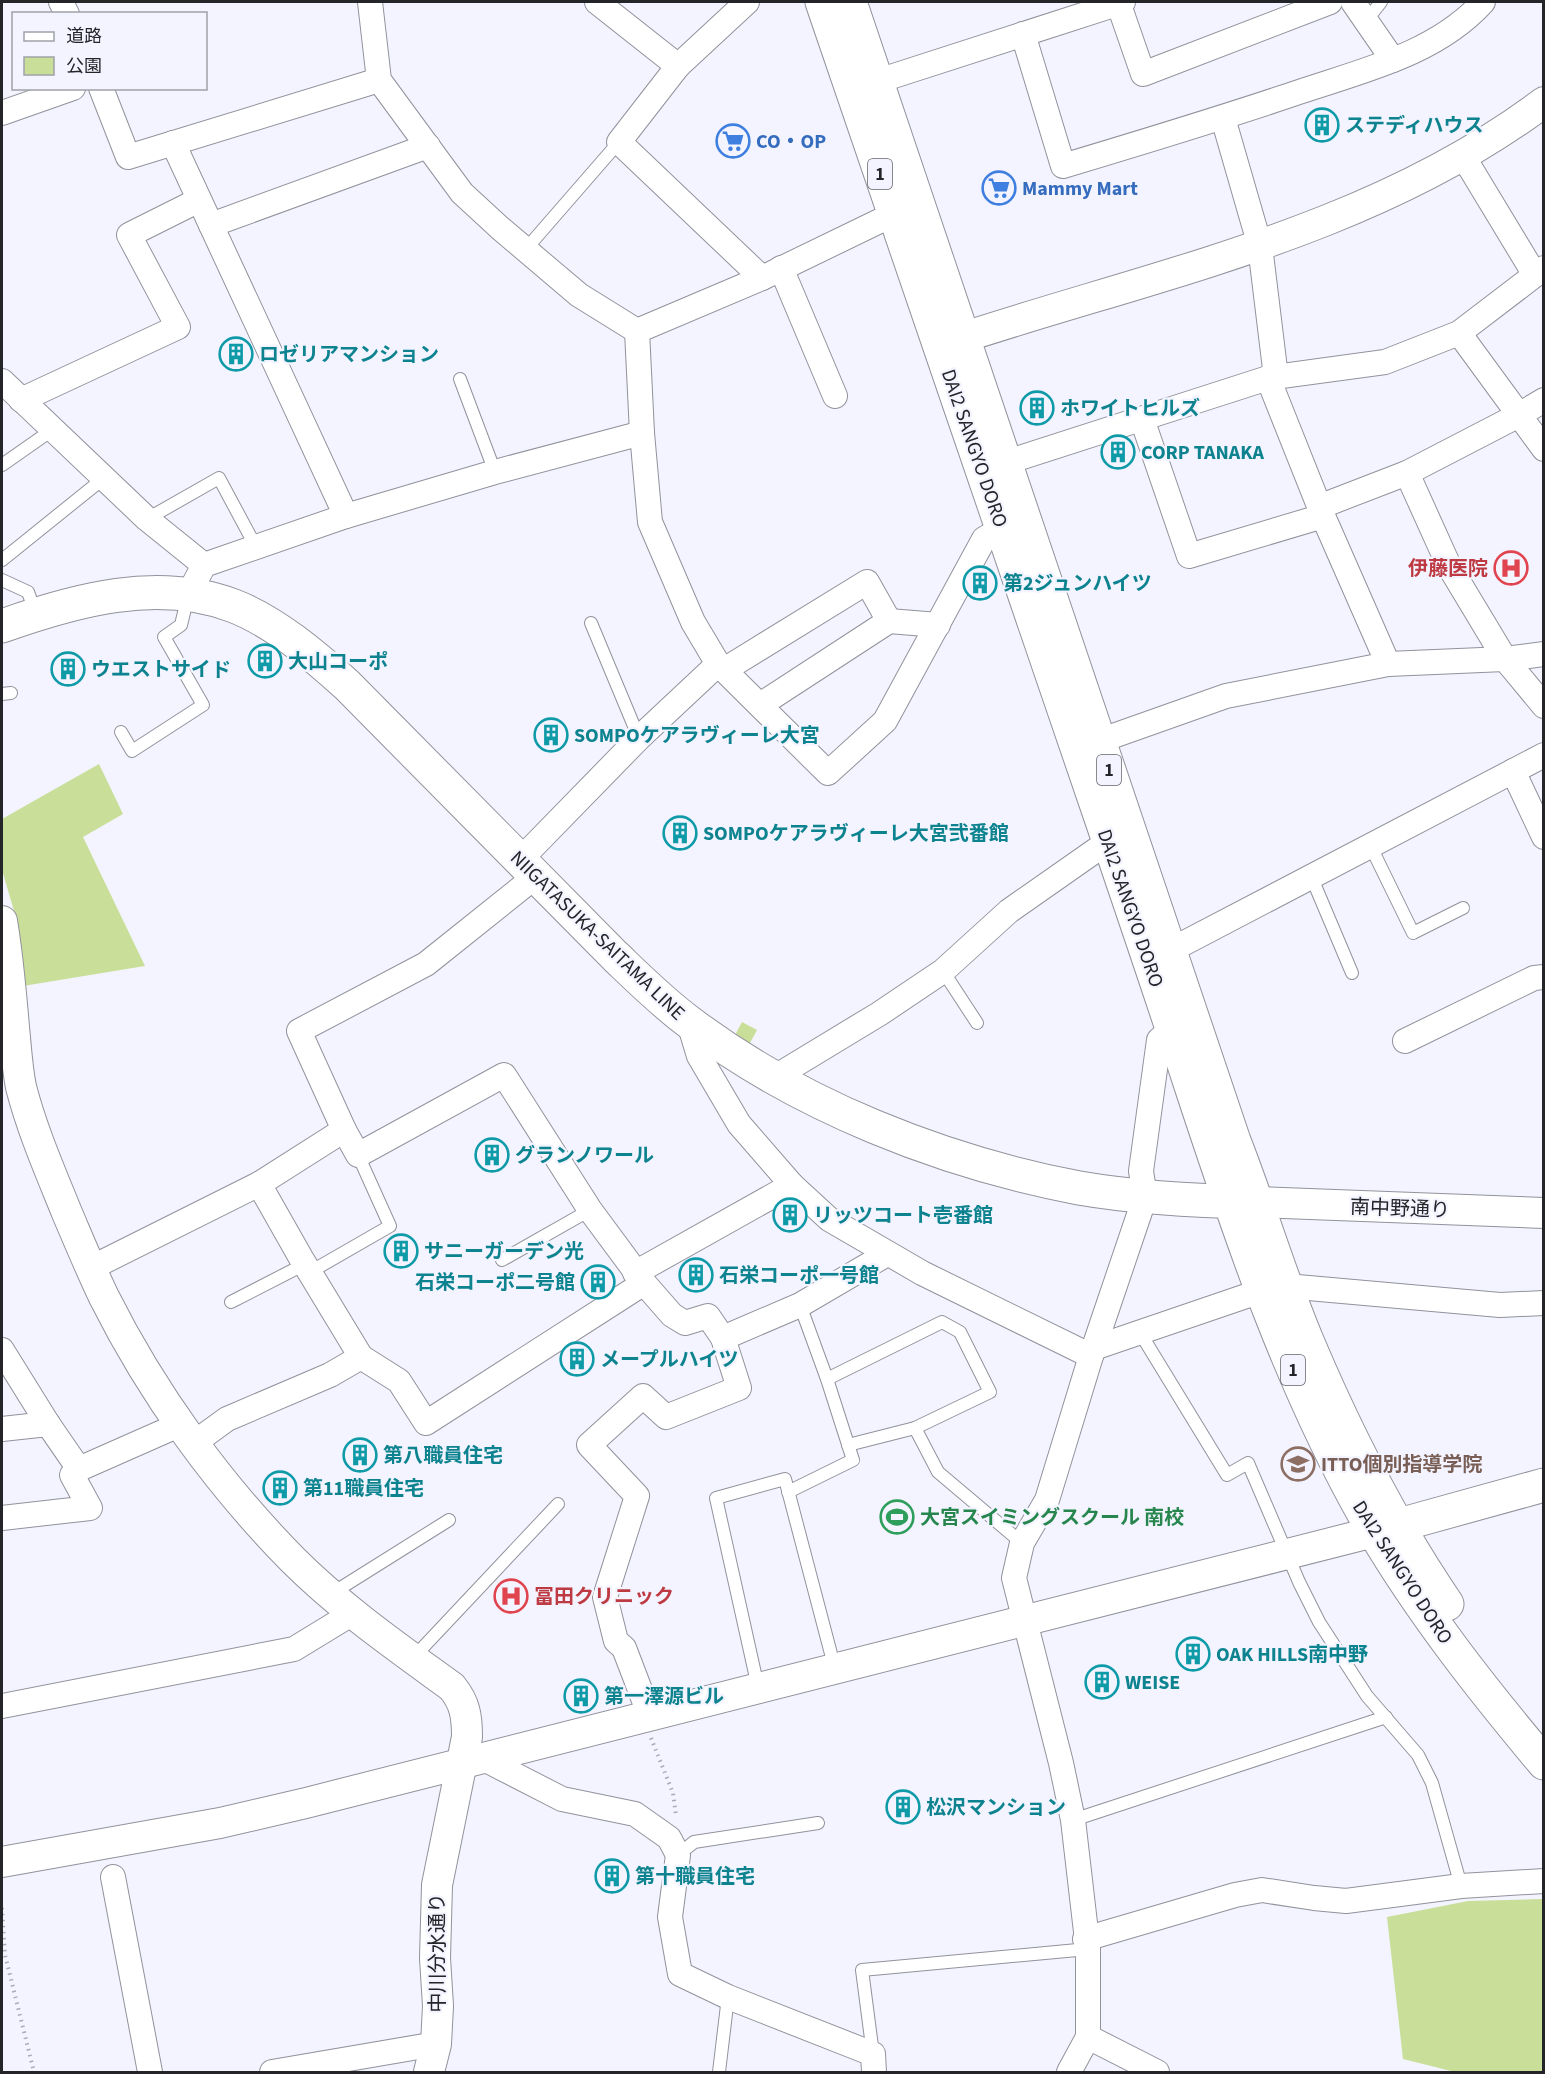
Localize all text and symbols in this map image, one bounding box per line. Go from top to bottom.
legend [12,12,207,90]
text: 道路 [66,24,102,49]
text: 公園 [66,54,102,79]
building icon: ステディハウス [1304,107,1340,143]
place label: ステディハウス [1345,112,1484,140]
supermarket icon: CO・OP [715,123,751,159]
place label: CO・OP [756,128,826,156]
road number: 1 [868,159,892,189]
supermarket icon: Mammy Mart [981,170,1017,206]
place label: Mammy Mart [1022,175,1138,203]
building icon: ロゼリアマンション [218,336,254,372]
place label: ロゼリアマンション [259,341,439,369]
street label: DAI2 SANGYO DORO [934,365,1014,531]
building icon: ホワイトヒルズ [1019,390,1055,426]
place label: ホワイトヒルズ [1060,395,1200,423]
building icon: CORP TANAKA [1100,434,1136,470]
place label: CORP TANAKA [1141,439,1264,467]
hospital icon: 伊藤医院 [1493,550,1529,586]
place label: 伊藤医院 [1408,555,1488,583]
building icon: 第2ジュンハイツ [962,565,998,601]
place label: 第2ジュンハイツ [1003,570,1152,598]
building icon: 大山コーポ [247,643,283,679]
place label: 大山コーポ [288,648,388,676]
building icon: ウエストサイド [50,651,86,687]
place label: ウエストサイド [91,656,231,684]
building icon: SOMPOケアラヴィーレ大宮 [533,717,569,753]
place label: SOMPOケアラヴィーレ大宮 [574,722,820,750]
road number: 1 [1097,755,1121,785]
building icon: SOMPOケアラヴィーレ大宮弐番館 [662,815,698,851]
place label: SOMPOケアラヴィーレ大宮弐番館 [703,820,1009,848]
street label: DAI2 SANGYO DORO [1090,825,1170,991]
street label: NIIGATASUKA-SAITAMA LINE [504,845,691,1027]
building icon: グランノワール [474,1137,510,1173]
place label: グランノワール [515,1142,654,1170]
street label: 南中野通り [1350,1193,1450,1225]
building icon: リッツコート壱番館 [772,1197,808,1233]
place label: リッツコート壱番館 [813,1202,993,1230]
building icon: サニーガーデン光 [383,1233,419,1269]
place label: サニーガーデン光 [424,1238,584,1266]
building icon: 石栄コーポ一号館 [678,1257,714,1293]
place label: 石栄コーポ一号館 [719,1262,879,1290]
building icon: 石栄コーポ二号館 [580,1264,616,1300]
place label: 石栄コーポ二号館 [415,1269,575,1297]
building icon: メープルハイツ [559,1341,595,1377]
place label: メープルハイツ [600,1346,738,1374]
road number: 1 [1281,1355,1305,1385]
building icon: 第八職員住宅 [342,1437,378,1473]
place label: 第八職員住宅 [383,1442,503,1470]
school or university icon: ITTO個別指導学院 [1280,1446,1316,1482]
place label: ITTO個別指導学院 [1321,1451,1482,1479]
building icon: 第11職員住宅 [262,1470,298,1506]
place label: 第11職員住宅 [303,1475,424,1503]
street label: DAI2 SANGYO DORO [1345,1495,1459,1650]
sports icon: 大宮スイミングスクール 南校 [879,1499,915,1535]
place label: 大宮スイミングスクール 南校 [920,1504,1184,1532]
hospital icon: 冨田クリニック [493,1578,529,1614]
place label: 冨田クリニック [534,1583,674,1611]
building icon: OAK HILLS南中野 [1175,1636,1211,1672]
place label: OAK HILLS南中野 [1216,1641,1368,1669]
building icon: WEISE [1084,1664,1120,1700]
place label: WEISE [1125,1669,1180,1697]
building icon: 第一澤源ビル [563,1678,599,1714]
place label: 第一澤源ビル [604,1683,724,1711]
building icon: 松沢マンション [885,1789,921,1825]
place label: 松沢マンション [926,1794,1066,1822]
building icon: 第十職員住宅 [594,1858,630,1894]
place label: 第十職員住宅 [635,1863,755,1891]
street label: 中川分水通り [424,1893,452,2013]

